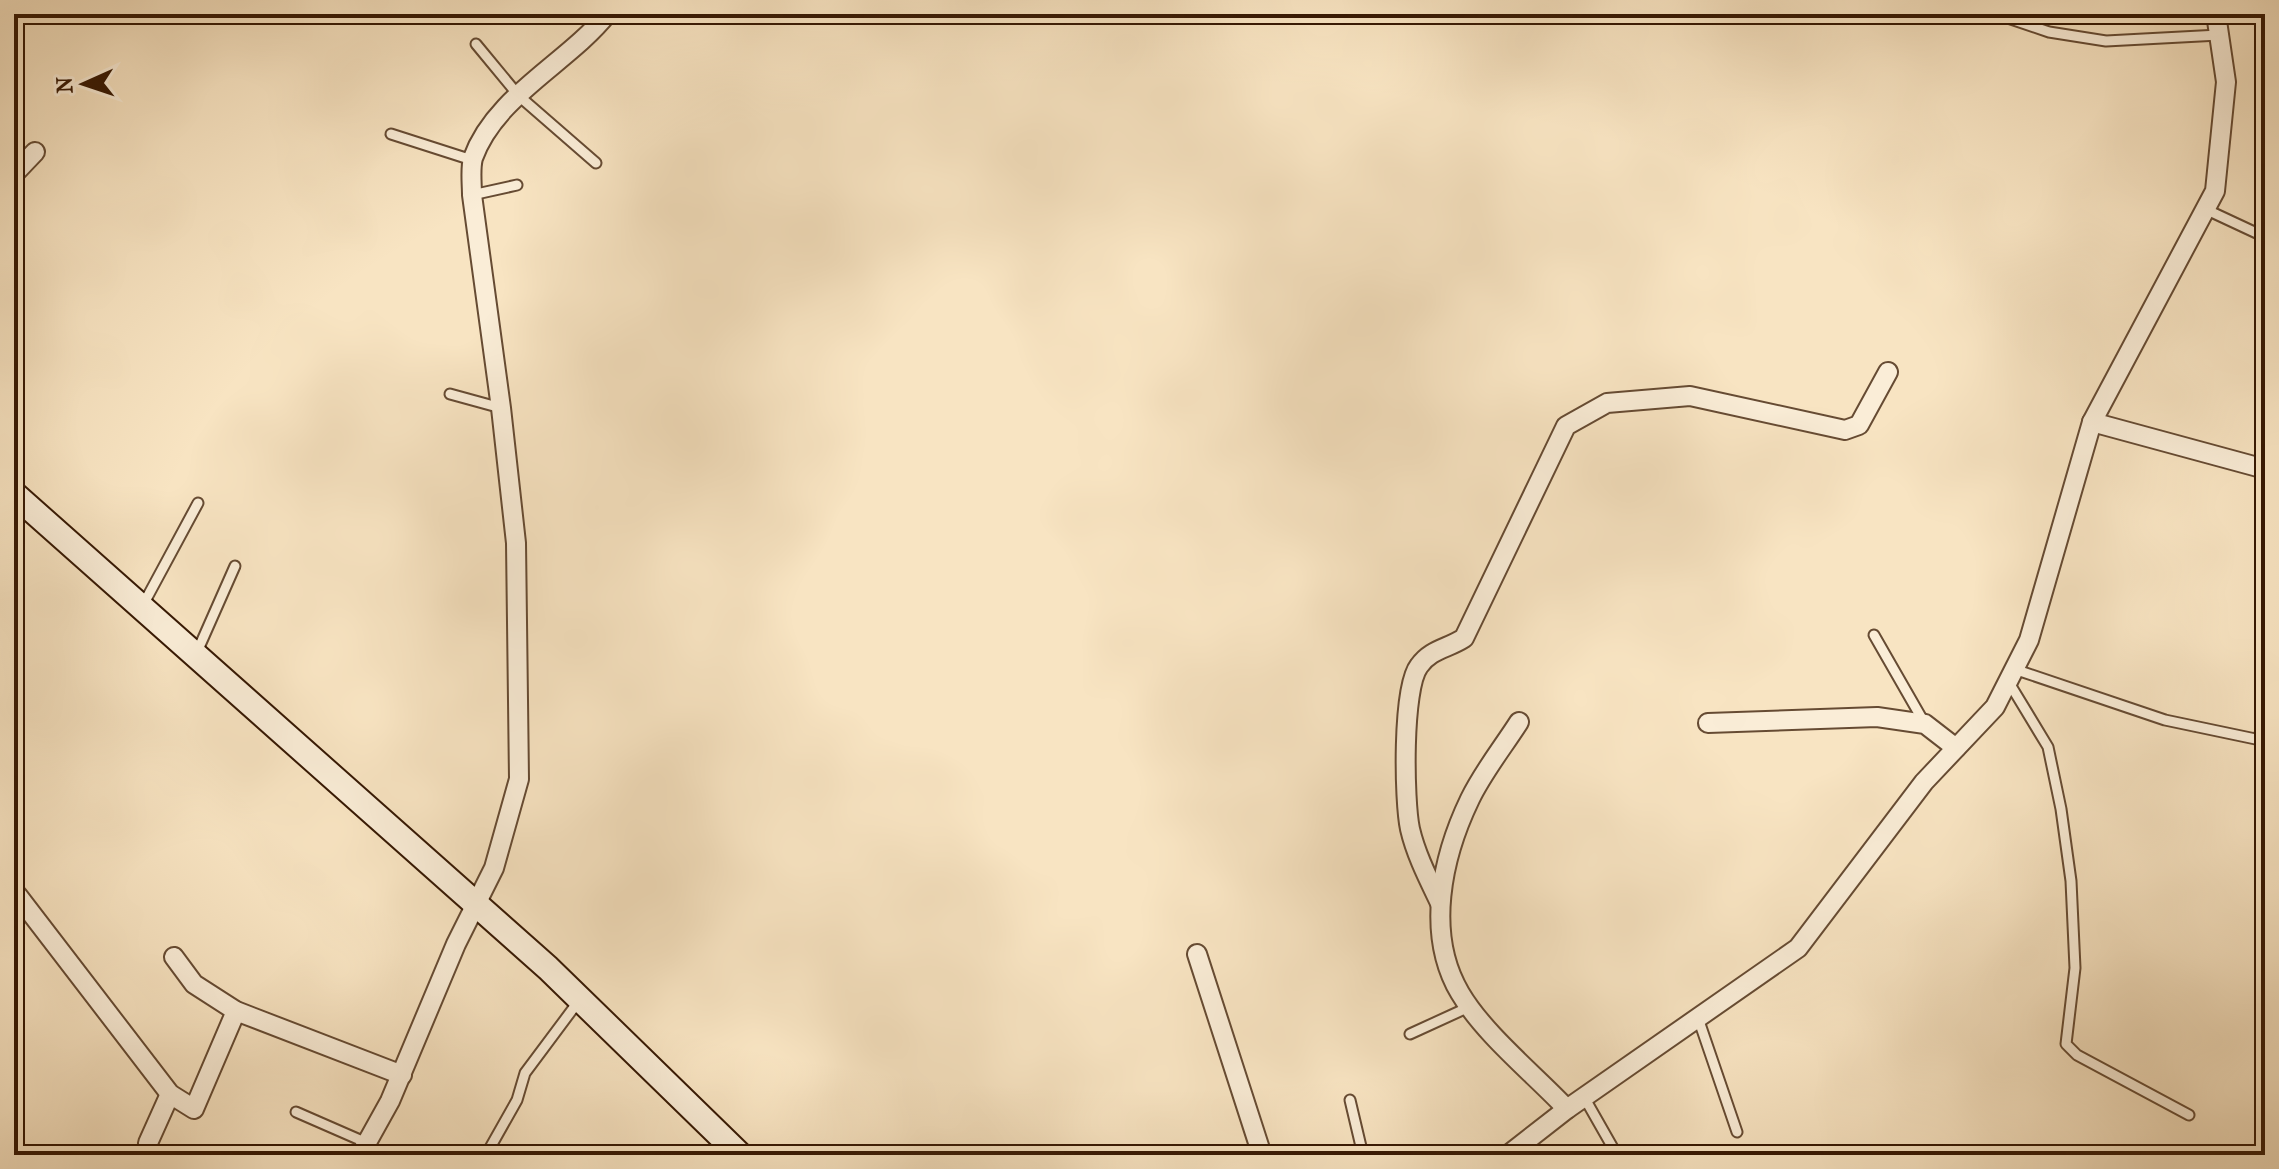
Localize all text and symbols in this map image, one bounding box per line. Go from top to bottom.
north arrow [44,44,124,124]
text: N [52,76,78,94]

